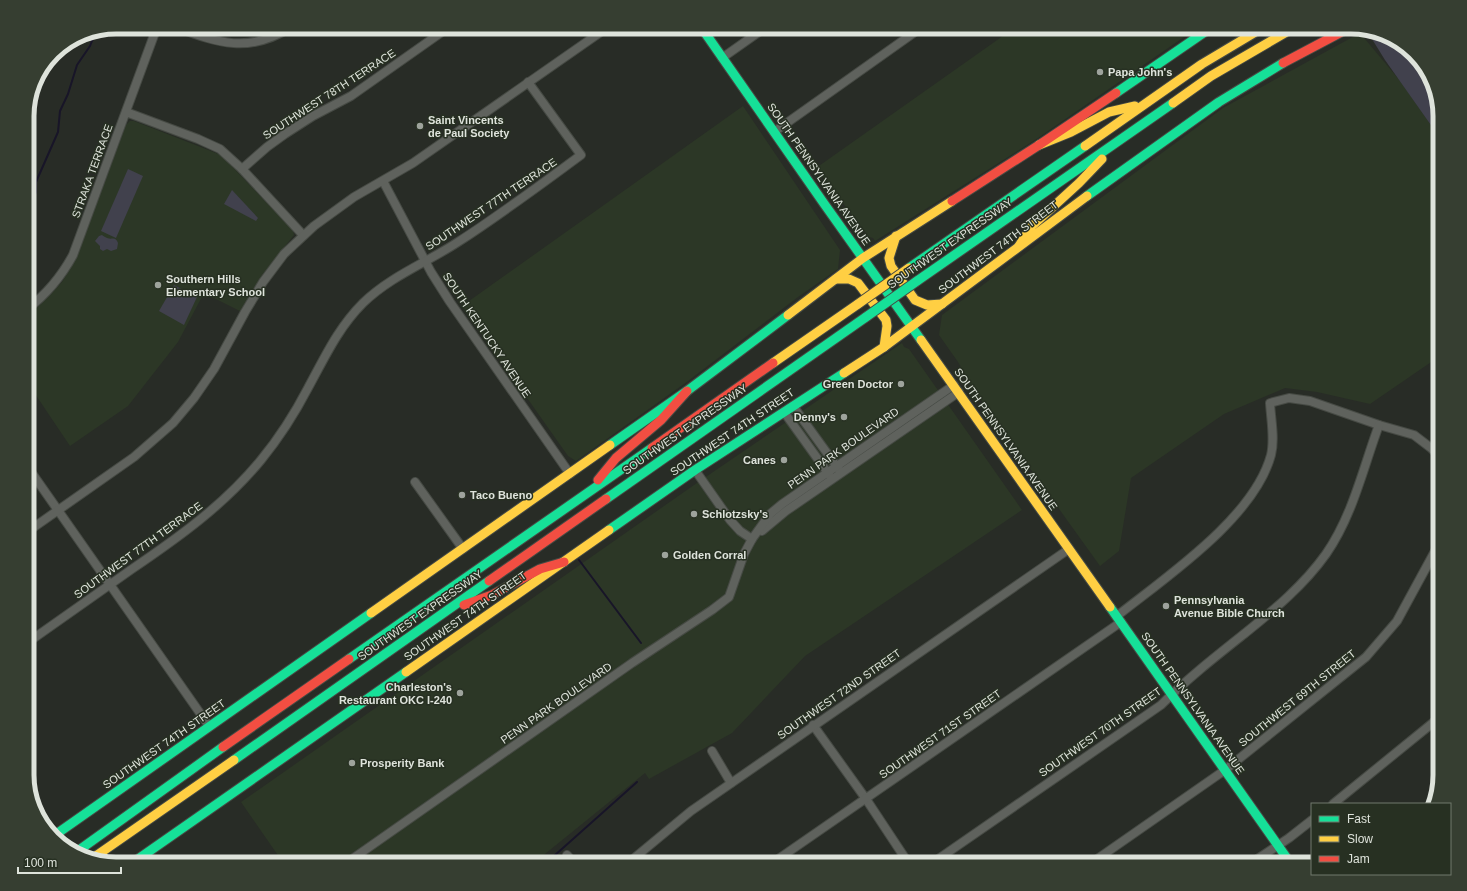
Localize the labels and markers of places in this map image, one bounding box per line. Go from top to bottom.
place label: Papa John's [1108,66,1172,78]
marker: Papa John's [1095,67,1105,77]
place label: Saint Vincents de Paul Society [428,114,510,139]
marker: Saint Vincents de Paul Society [415,121,425,131]
place label: Southern Hills Elementary School [166,273,265,298]
marker: Southern Hills Elementary School [153,280,163,290]
place label: Green Doctor [823,378,894,390]
marker: Green Doctor [896,379,906,389]
place label: Denny's [794,411,836,423]
marker: Denny's [839,412,849,422]
place label: Canes [743,454,776,466]
marker: Canes [779,455,789,465]
place label: Taco Bueno [470,489,532,501]
marker: Taco Bueno [457,490,467,500]
place label: Schlotzsky's [702,508,768,520]
marker: Schlotzsky's [689,509,699,519]
place label: Golden Corral [673,549,746,561]
marker: Golden Corral [660,550,670,560]
place label: Pennsylvania Avenue Bible Church [1174,594,1285,619]
marker: Pennsylvania Avenue Bible Church [1161,601,1171,611]
place label: Charleston's Restaurant OKC I-240 [339,681,452,706]
marker: Charleston's Restaurant OKC I-240 [455,688,465,698]
place label: Prosperity Bank [360,757,445,769]
marker: Prosperity Bank [347,758,357,768]

